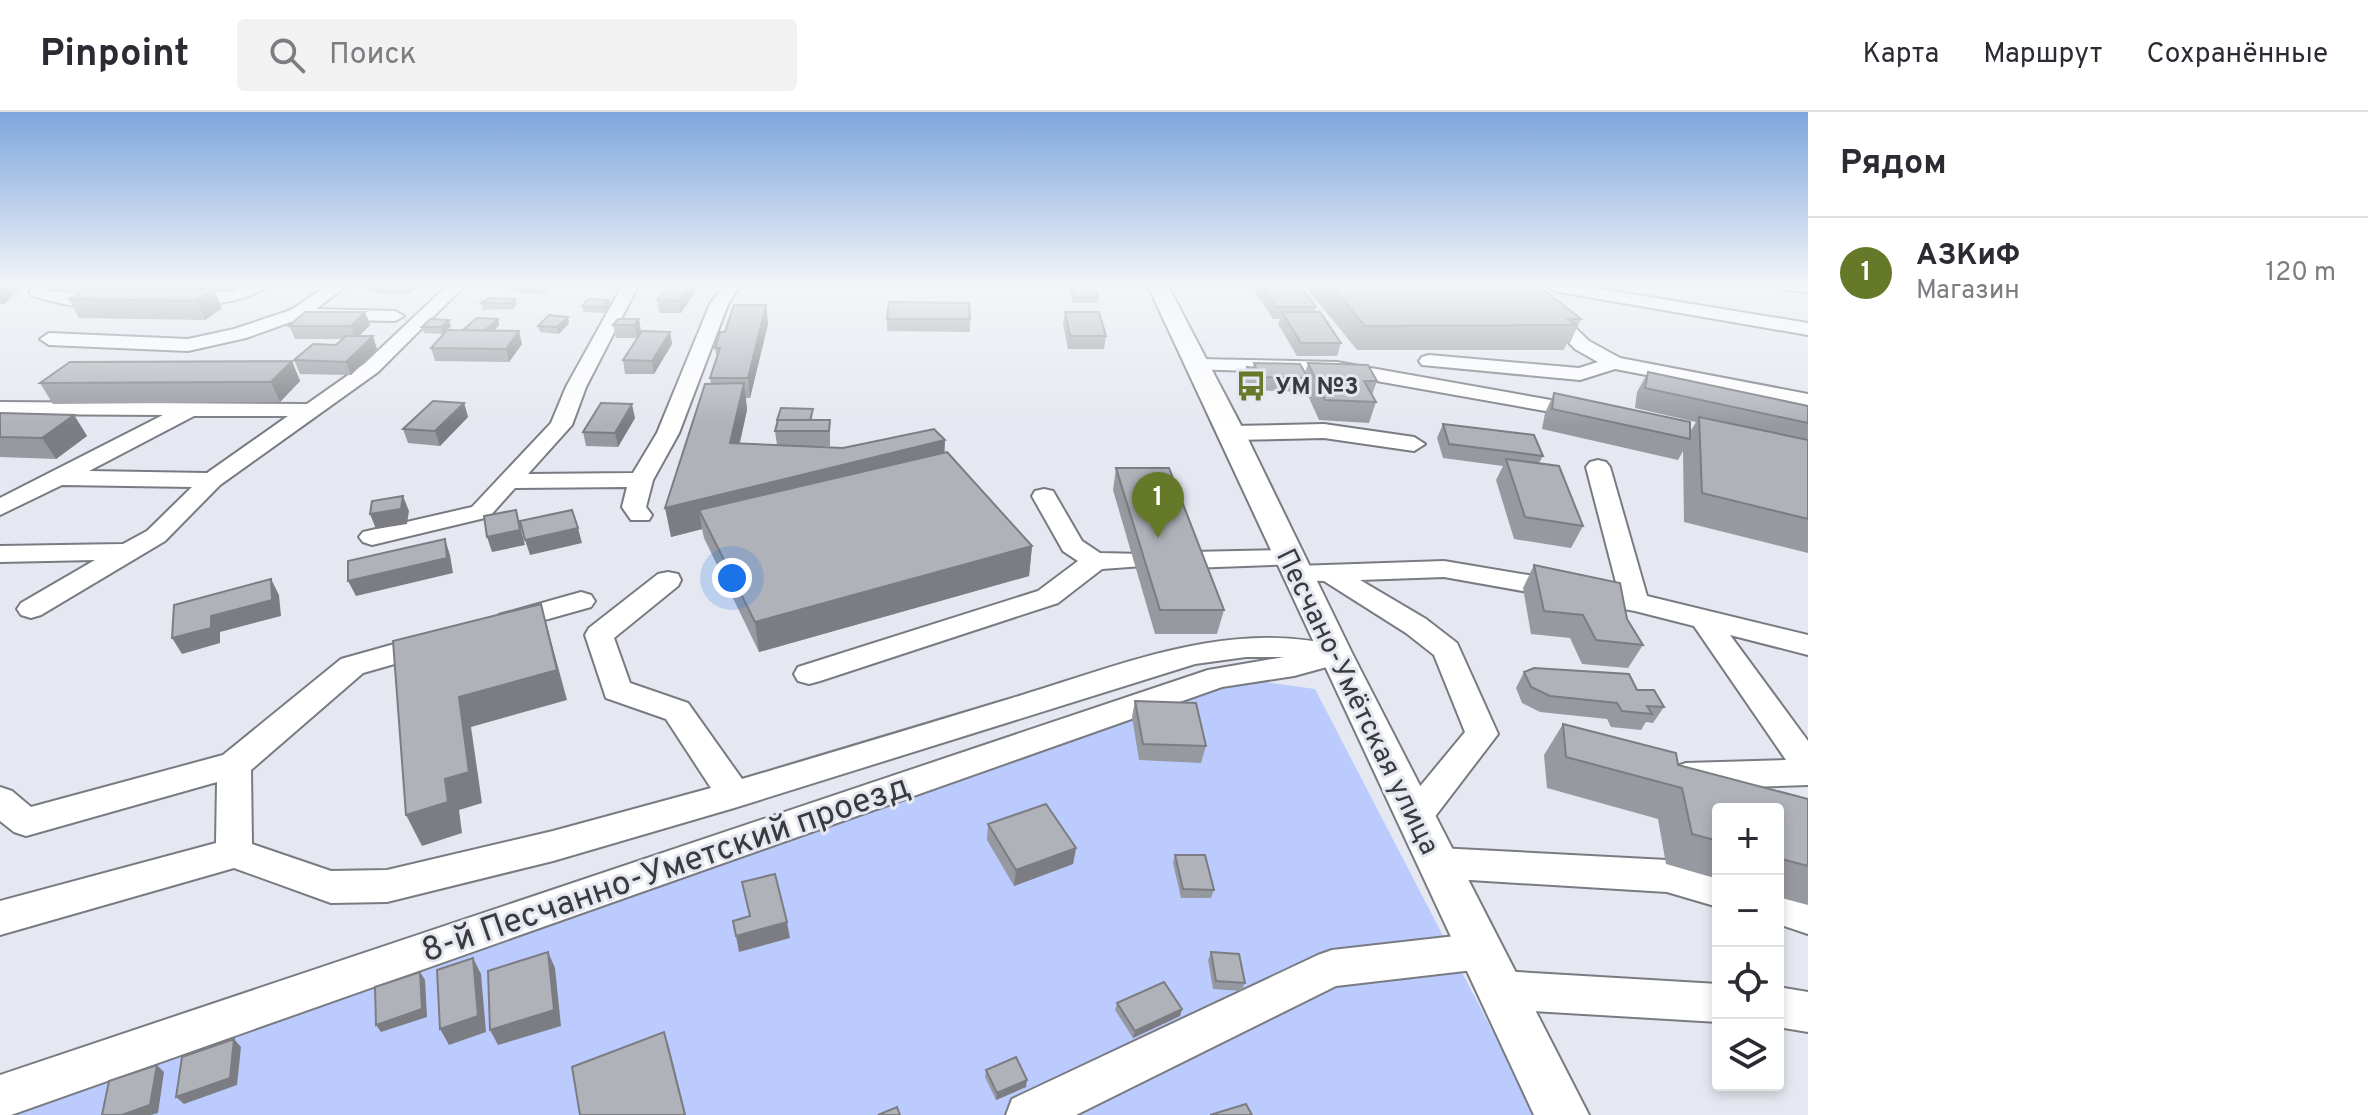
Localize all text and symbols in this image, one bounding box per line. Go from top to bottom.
search box [237,19,797,91]
text: Pinpoint [40,31,189,80]
icon: search [265,33,309,77]
text: Поиск [329,37,417,74]
text: Карта [1863,37,1939,73]
text: Маршрут [1983,37,2102,73]
text: Сохранённые [2146,37,2328,73]
text: Рядом [1840,143,1947,186]
text: АЗКиФ [1916,238,2020,275]
text: 1 [1861,257,1871,290]
text: 120 m [2266,257,2336,290]
text: Магазин [1916,275,2020,308]
bus stop icon: УМ №3 [1234,369,1268,403]
place label: УМ №3 [1275,373,1359,403]
pin: 1 [1132,472,1184,538]
street label: Песчано-Умётская улица [1266,543,1446,861]
your location [712,558,752,598]
street label: 8-й Песчанно-Уметский проезд [416,766,916,974]
map controls [1712,803,1784,1091]
button: + [1712,803,1784,875]
button: − [1712,875,1784,947]
button: locate [1712,947,1784,1019]
button: layers [1712,1019,1784,1091]

